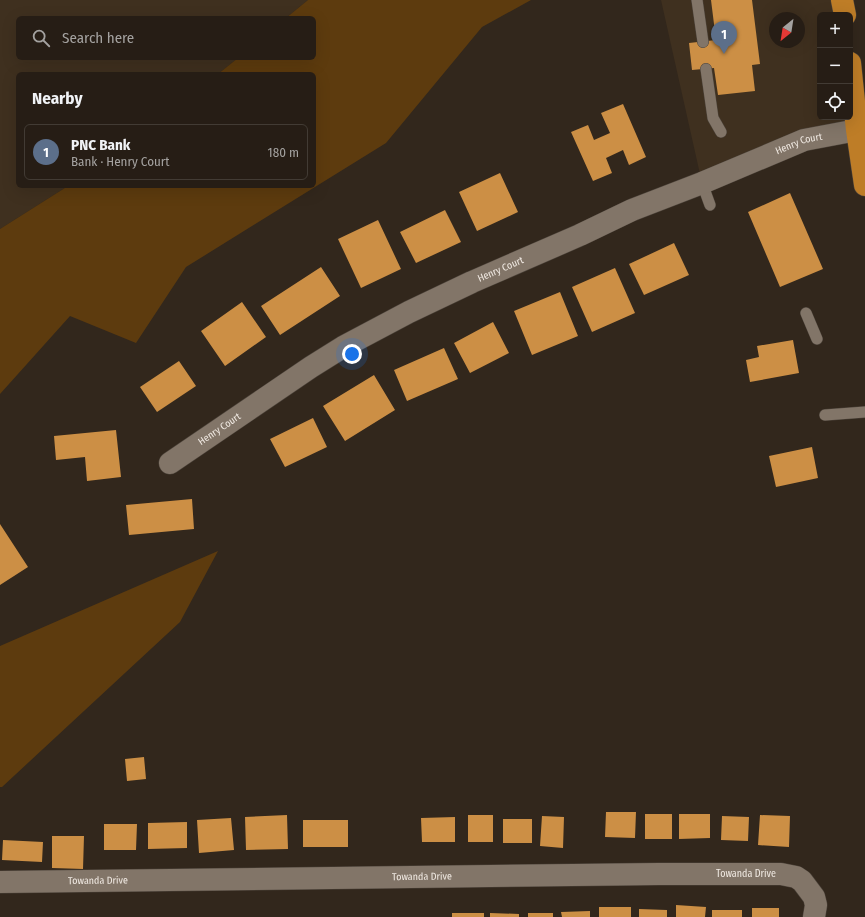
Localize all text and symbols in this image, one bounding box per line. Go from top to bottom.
north arrow [769,12,805,48]
map controls [817,12,853,120]
button: + [817,12,853,48]
search box [16,16,316,60]
pin: 1 [711,21,737,54]
icon: search [30,27,52,49]
text: Search here [62,29,134,47]
button: − [817,48,853,84]
button: locate [817,84,853,120]
text: Nearby [32,88,83,109]
street label: Henry Court [774,131,824,157]
text: PNC Bank [71,136,130,154]
text: 1 [43,145,49,160]
text: 180 m [268,145,299,160]
text: Bank · Henry Court [71,154,170,169]
street label: Henry Court [476,254,526,285]
your location [342,344,362,364]
street label: Henry Court [196,410,244,448]
street label: Towanda Drive [716,868,776,880]
street label: Towanda Drive [392,871,452,883]
street label: Towanda Drive [68,874,128,887]

